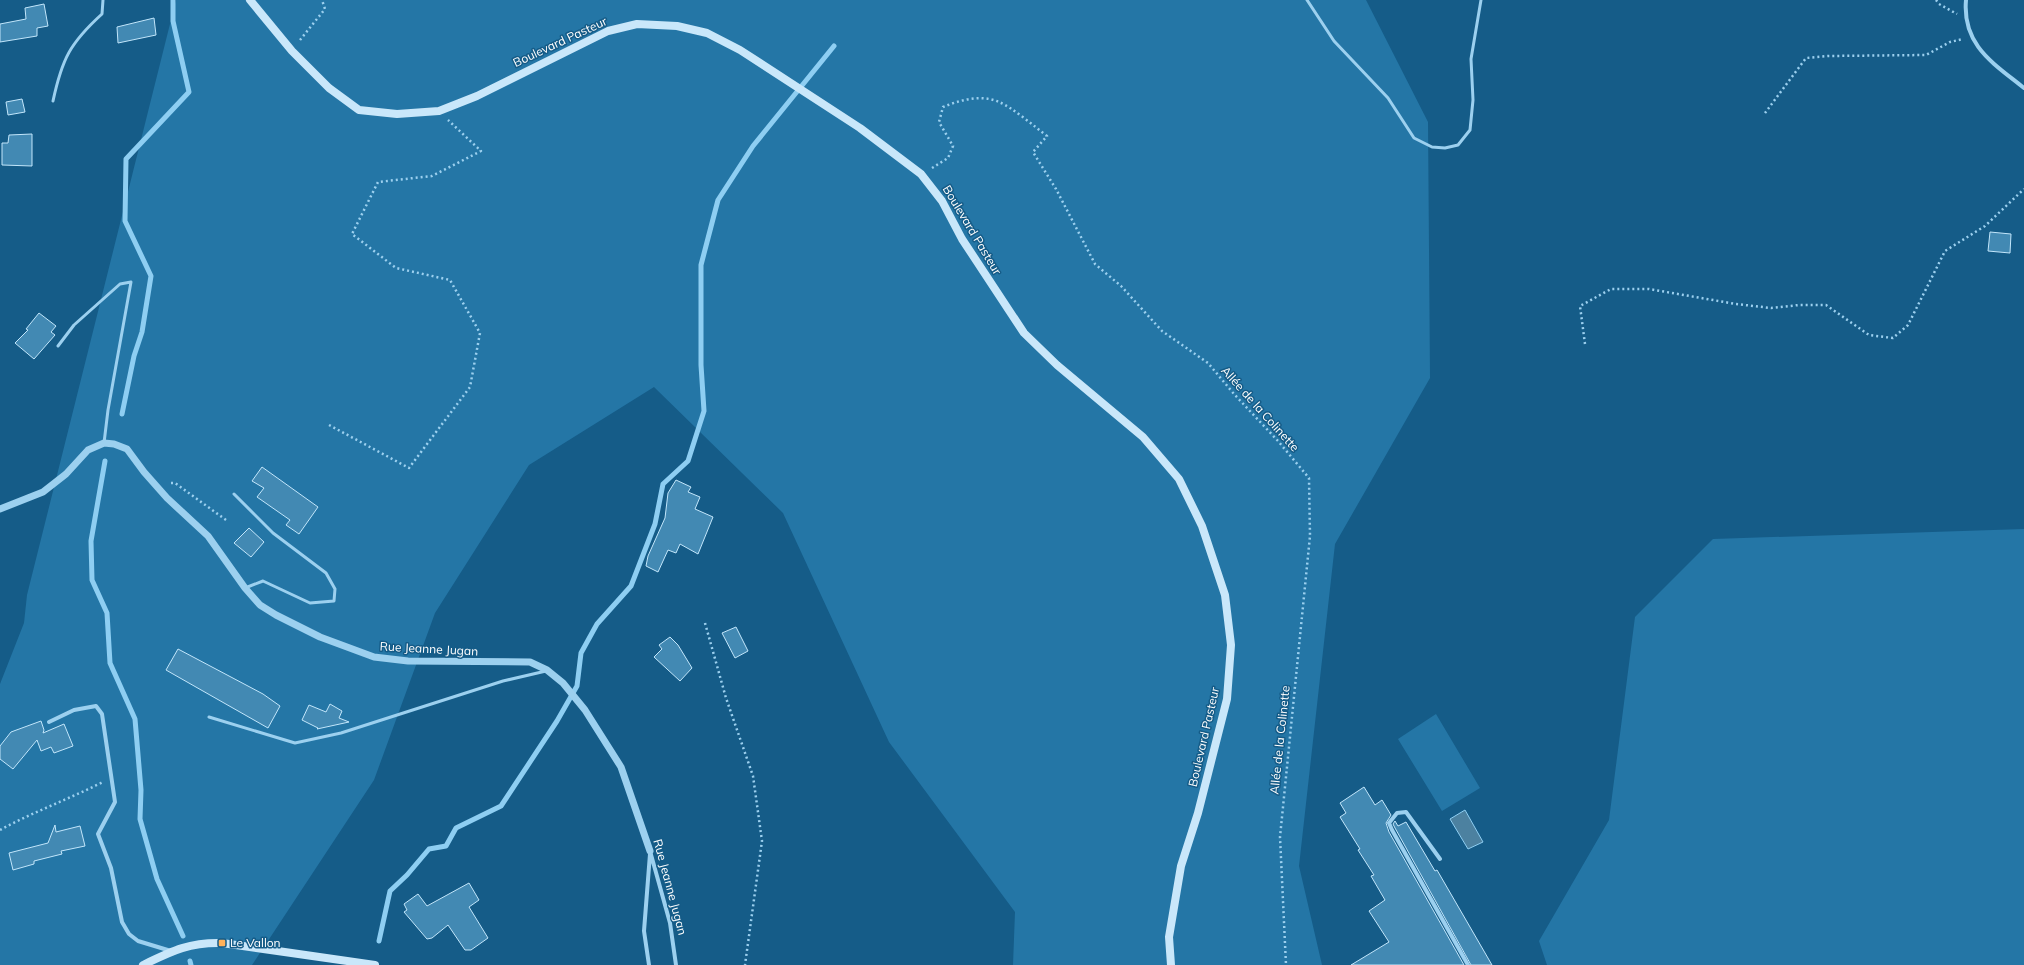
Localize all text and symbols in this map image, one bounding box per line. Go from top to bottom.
street label: Boulevard Pasteur [510,13,610,70]
street label: Boulevard Pasteur [940,182,1005,278]
street label: Allée de la Colinette [1218,363,1303,454]
street label: Rue Jeanne Jugan [379,638,479,659]
street label: Boulevard Pasteur [1185,685,1222,788]
street label: Allée de la Colinette [1266,685,1293,795]
street label: Rue Jeanne Jugan [650,837,690,936]
place label: Le Vallon [230,935,281,950]
marker: Le Vallon [217,938,227,948]

